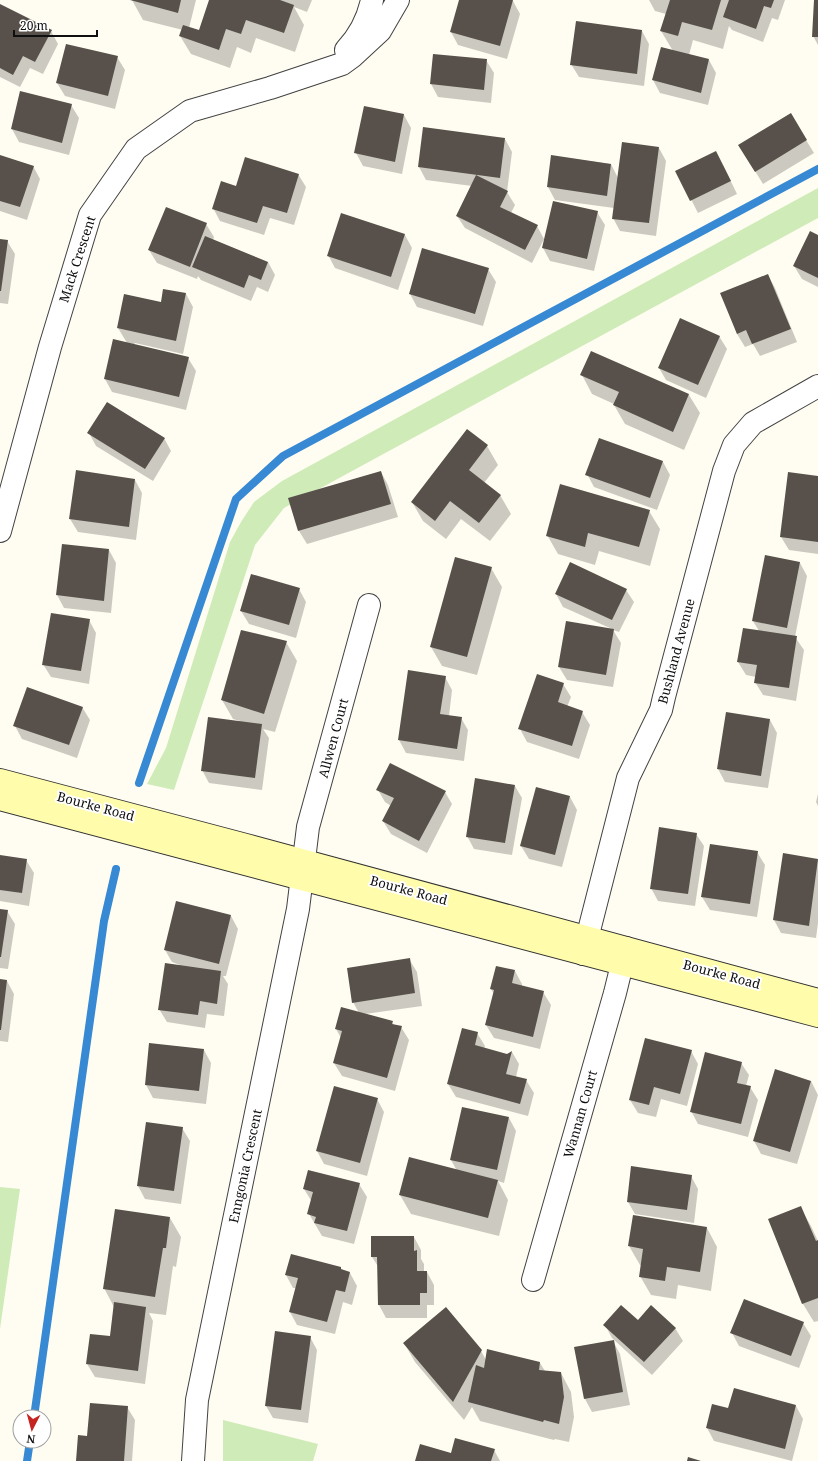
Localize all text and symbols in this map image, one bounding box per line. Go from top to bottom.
scale bar [14,12,97,38]
text: 20 m [20,17,48,34]
street label: Mack Crescent [55,213,100,305]
street label: Bushland Avenue [653,596,699,706]
street label: Allwen Court [314,696,352,780]
street label: Bourke Road [55,787,137,825]
street label: Bourke Road [368,871,450,909]
street label: Bourke Road [681,955,763,993]
street label: Wannan Court [559,1068,601,1160]
street label: Enngonia Crescent [224,1107,266,1225]
north arrow [12,1409,52,1449]
text: N [25,1431,36,1447]

